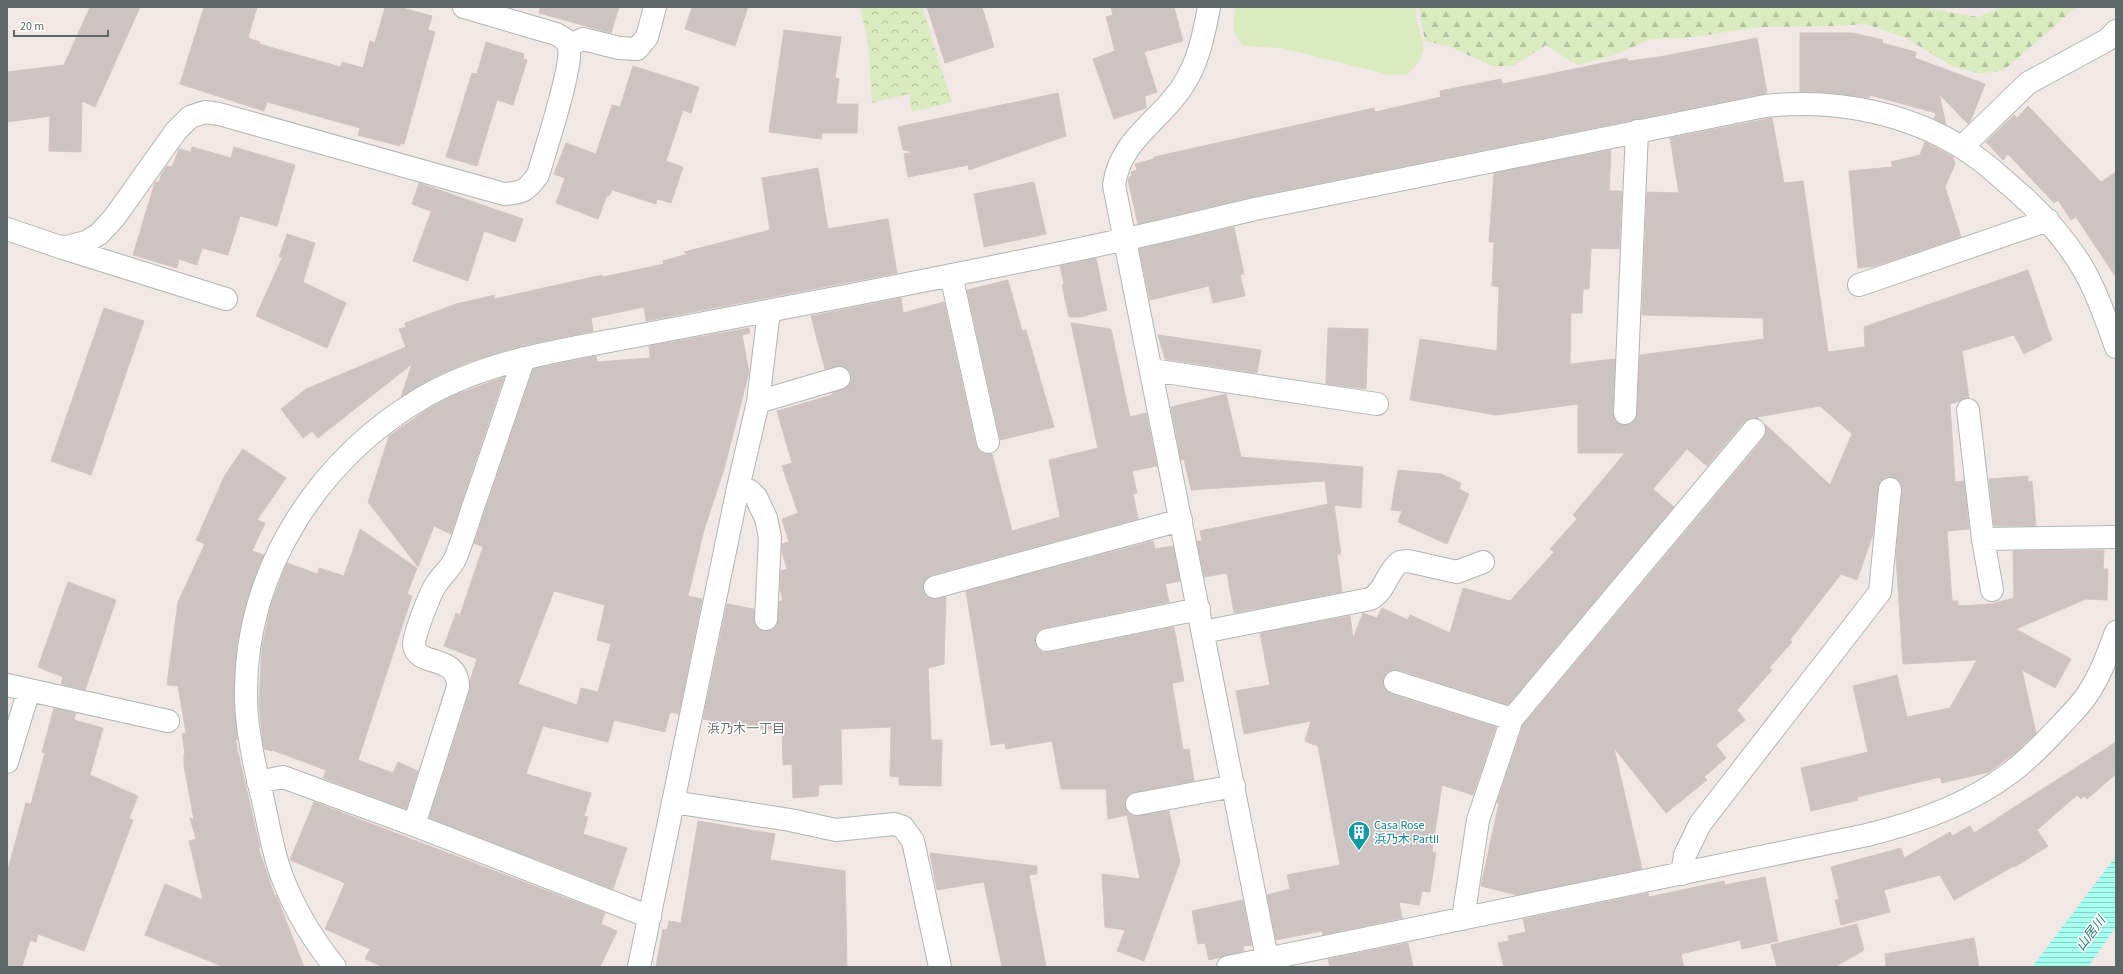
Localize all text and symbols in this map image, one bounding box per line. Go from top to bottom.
scale bar [14,12,108,38]
text: 20 m [20,18,44,35]
district label: 浜乃木一丁目 [707,720,785,738]
place label: Casa Rose 浜乃木 PartII [1374,817,1439,848]
building icon: Casa Rose 浜乃木 PartII [1346,819,1372,852]
water label: 山居川 [2072,911,2111,955]

